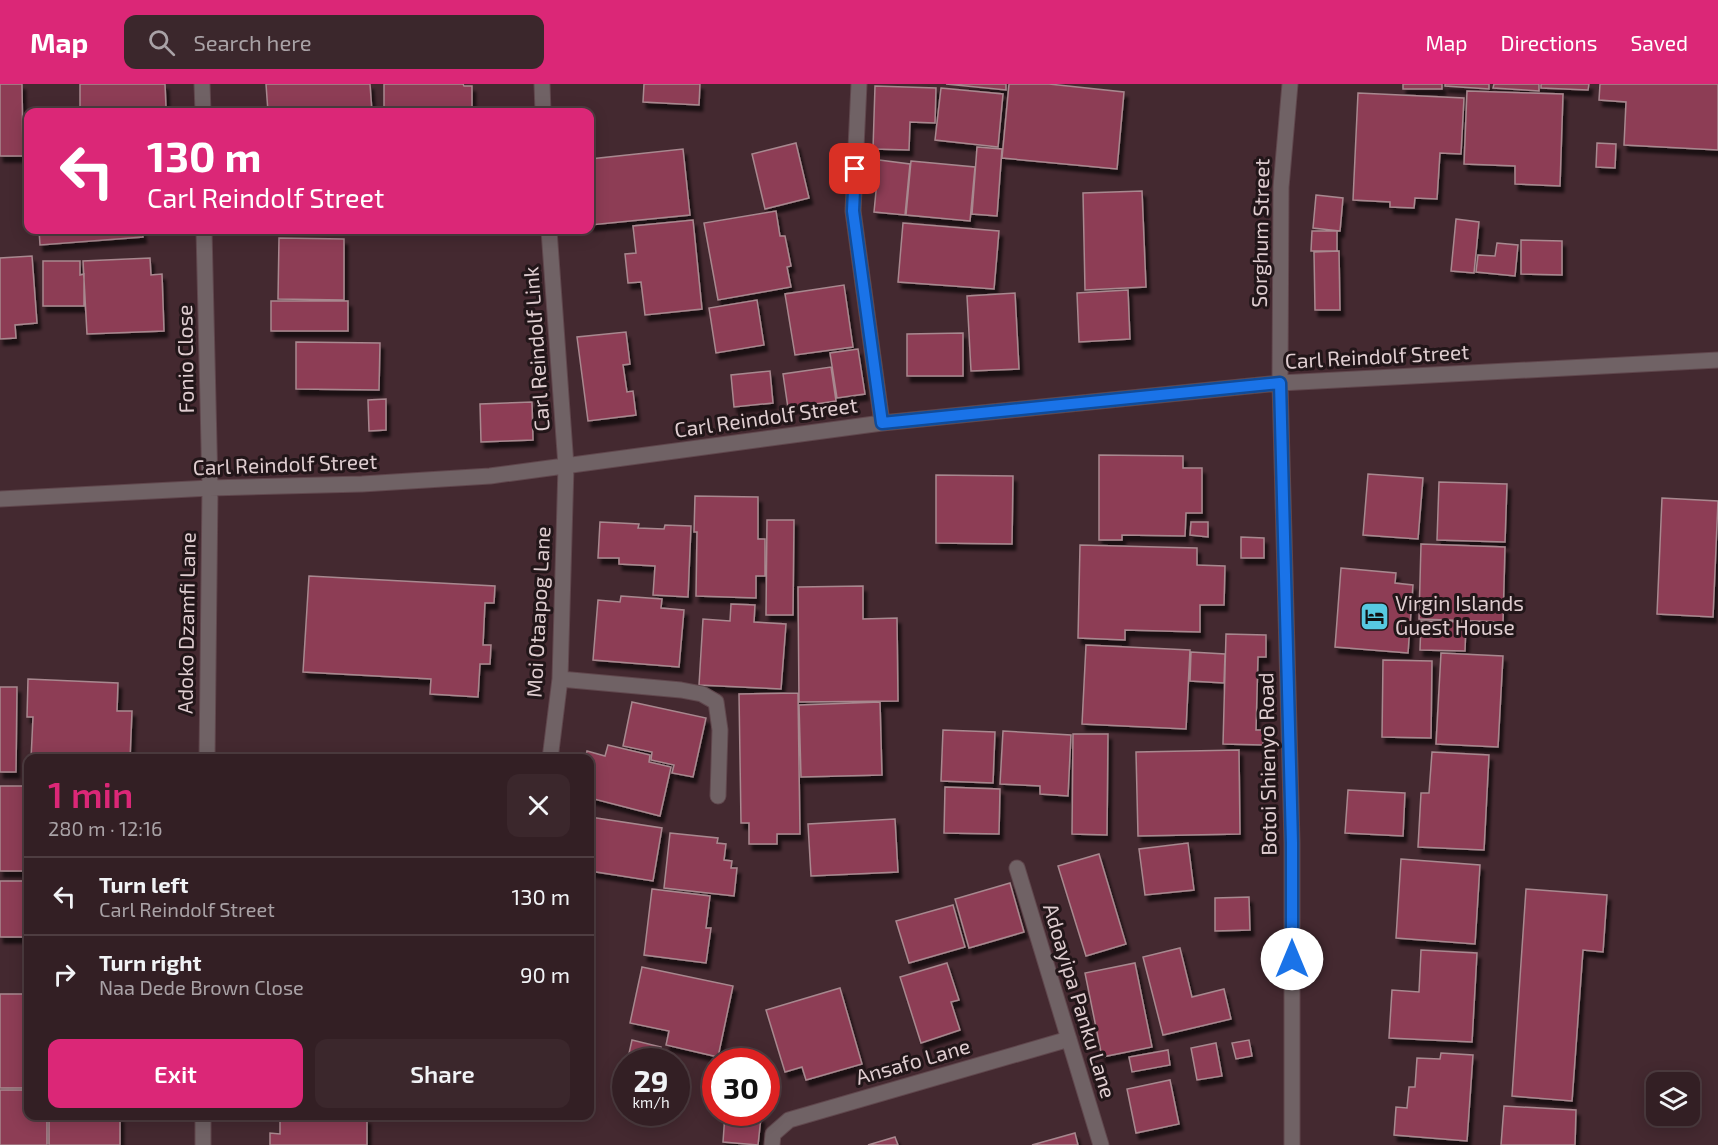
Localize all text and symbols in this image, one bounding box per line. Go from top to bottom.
search box [124,15,544,69]
text: Map [30,25,88,59]
icon: search [145,26,178,59]
text: Search here [193,29,312,55]
text: Map [1425,30,1468,55]
text: Directions [1501,30,1597,55]
text: Saved [1630,30,1688,55]
text: 130 m [147,130,262,180]
icon: left [48,132,126,210]
pin [829,143,880,194]
icon: arrive [838,152,871,185]
street label: Sorghum Street [1246,158,1273,308]
text: Carl Reindolf Street [147,181,384,213]
street label: Carl Reindolf Link [517,266,554,432]
street label: Fonio Close [171,304,198,414]
street label: Carl Reindolf Street [1284,338,1470,373]
street label: Carl Reindolf Street [673,391,859,442]
street label: Carl Reindolf Street [192,448,378,479]
street label: Moi Otaapog Lane [521,526,554,698]
street label: Adoko Dzamfi Lane [171,532,200,714]
place label: Virgin Islands Guest House [1395,590,1524,639]
hotel icon: Virgin Islands Guest House [1358,600,1390,632]
street label: Botoi Shienyo Road [1252,672,1281,856]
text: 1 min [48,772,133,815]
button: close [507,774,570,837]
text: 280 m · 12:16 [48,816,162,840]
text: Turn left [99,871,188,897]
icon: left [48,880,81,913]
text: 130 m [512,883,570,909]
text: Carl Reindolf Street [99,897,275,921]
street label: Adoayipa Panku Lane [1039,900,1122,1101]
position arrow [1260,927,1324,991]
text: Turn right [99,949,201,975]
icon: right [48,958,81,991]
text: 90 m [520,961,570,987]
text: Naa Dede Brown Close [99,975,304,999]
street label: Ansafo Lane [853,1032,973,1089]
button: Exit [48,1039,303,1108]
button: Share [315,1039,570,1108]
speed limit sign: 30 [702,1048,780,1126]
text: 29 [633,1062,669,1098]
map controls [1646,1072,1700,1126]
button: layers [1646,1072,1700,1126]
text: km/h [632,1093,670,1111]

